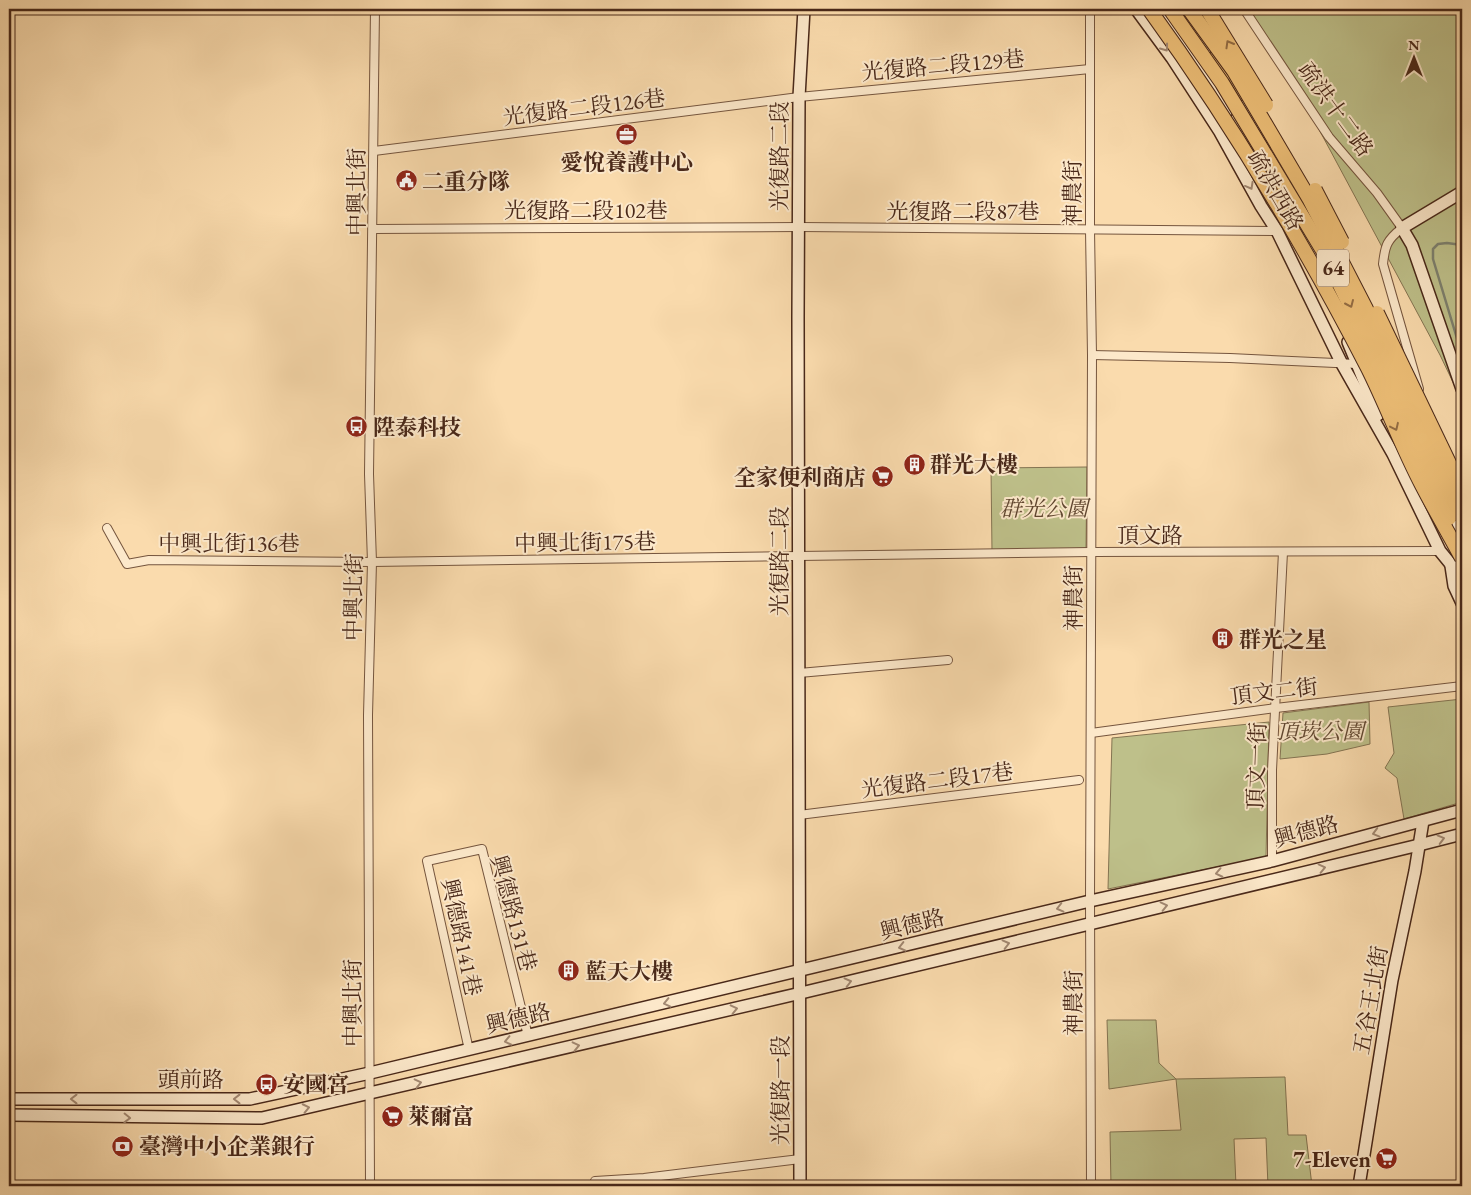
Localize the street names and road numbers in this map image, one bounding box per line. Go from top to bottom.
street label: 光復路二段129巷 [860,44,1026,87]
street label: 疏洪十二路 [1292,56,1380,162]
street label: 光復路二段126巷 [501,83,667,132]
street label: 光復路二段 [765,101,794,211]
street label: 疏洪西路 [1241,145,1310,236]
street label: 中興北街 [342,148,371,236]
street label: 神農街 [1058,160,1087,226]
street label: 光復路二段102巷 [504,196,668,225]
street label: 光復路二段87巷 [886,197,1040,226]
road number: 64 [1317,250,1349,286]
street label: 光復路二段 [765,506,794,616]
street label: 頂文路 [1117,521,1183,550]
street label: 中興北街175巷 [514,527,656,558]
street label: 中興北街136巷 [158,529,300,558]
street label: 中興北街 [338,553,369,641]
street label: 神農街 [1059,565,1088,631]
street label: 頂文二街 [1229,672,1320,711]
street label: 頂文一街 [1240,722,1273,811]
street label: 光復路二段17巷 [859,757,1015,804]
street label: 興德路 [1270,809,1342,854]
street label: 興德路131巷 [484,852,543,975]
street label: 興德路141巷 [435,876,488,999]
street label: 興德路 [877,902,948,947]
street label: 五谷王北街 [1347,943,1394,1057]
street label: 中興北街 [338,959,367,1047]
street label: 神農街 [1059,970,1088,1036]
street label: 興德路 [483,997,554,1040]
street label: 光復路一段 [766,1035,795,1145]
street label: 頭前路 [158,1065,224,1094]

